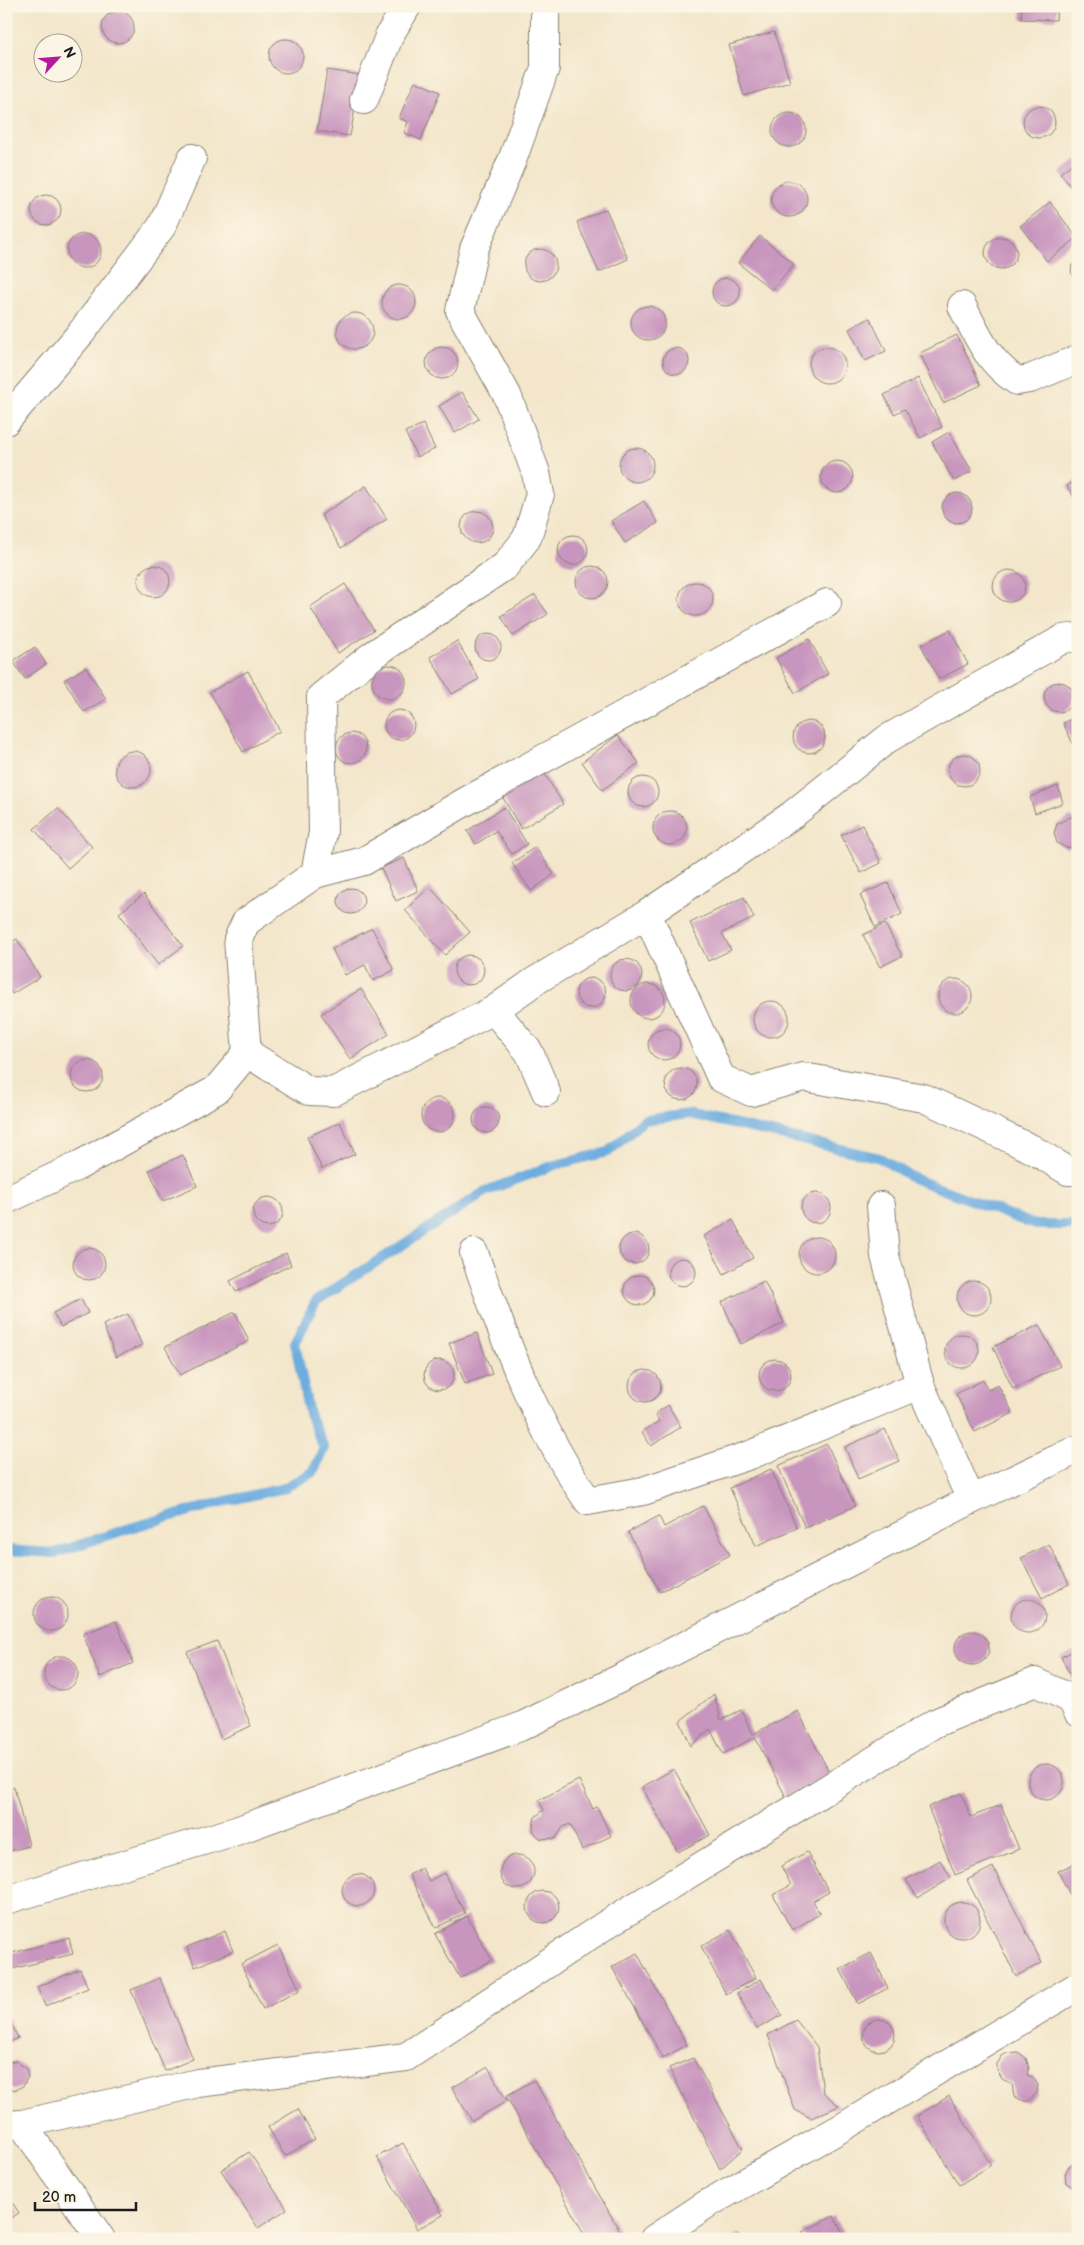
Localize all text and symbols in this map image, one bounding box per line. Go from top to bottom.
north arrow [32,32,82,82]
text: N [59,44,79,61]
scale bar [35,2180,136,2212]
text: 20 m [42,2188,76,2207]

